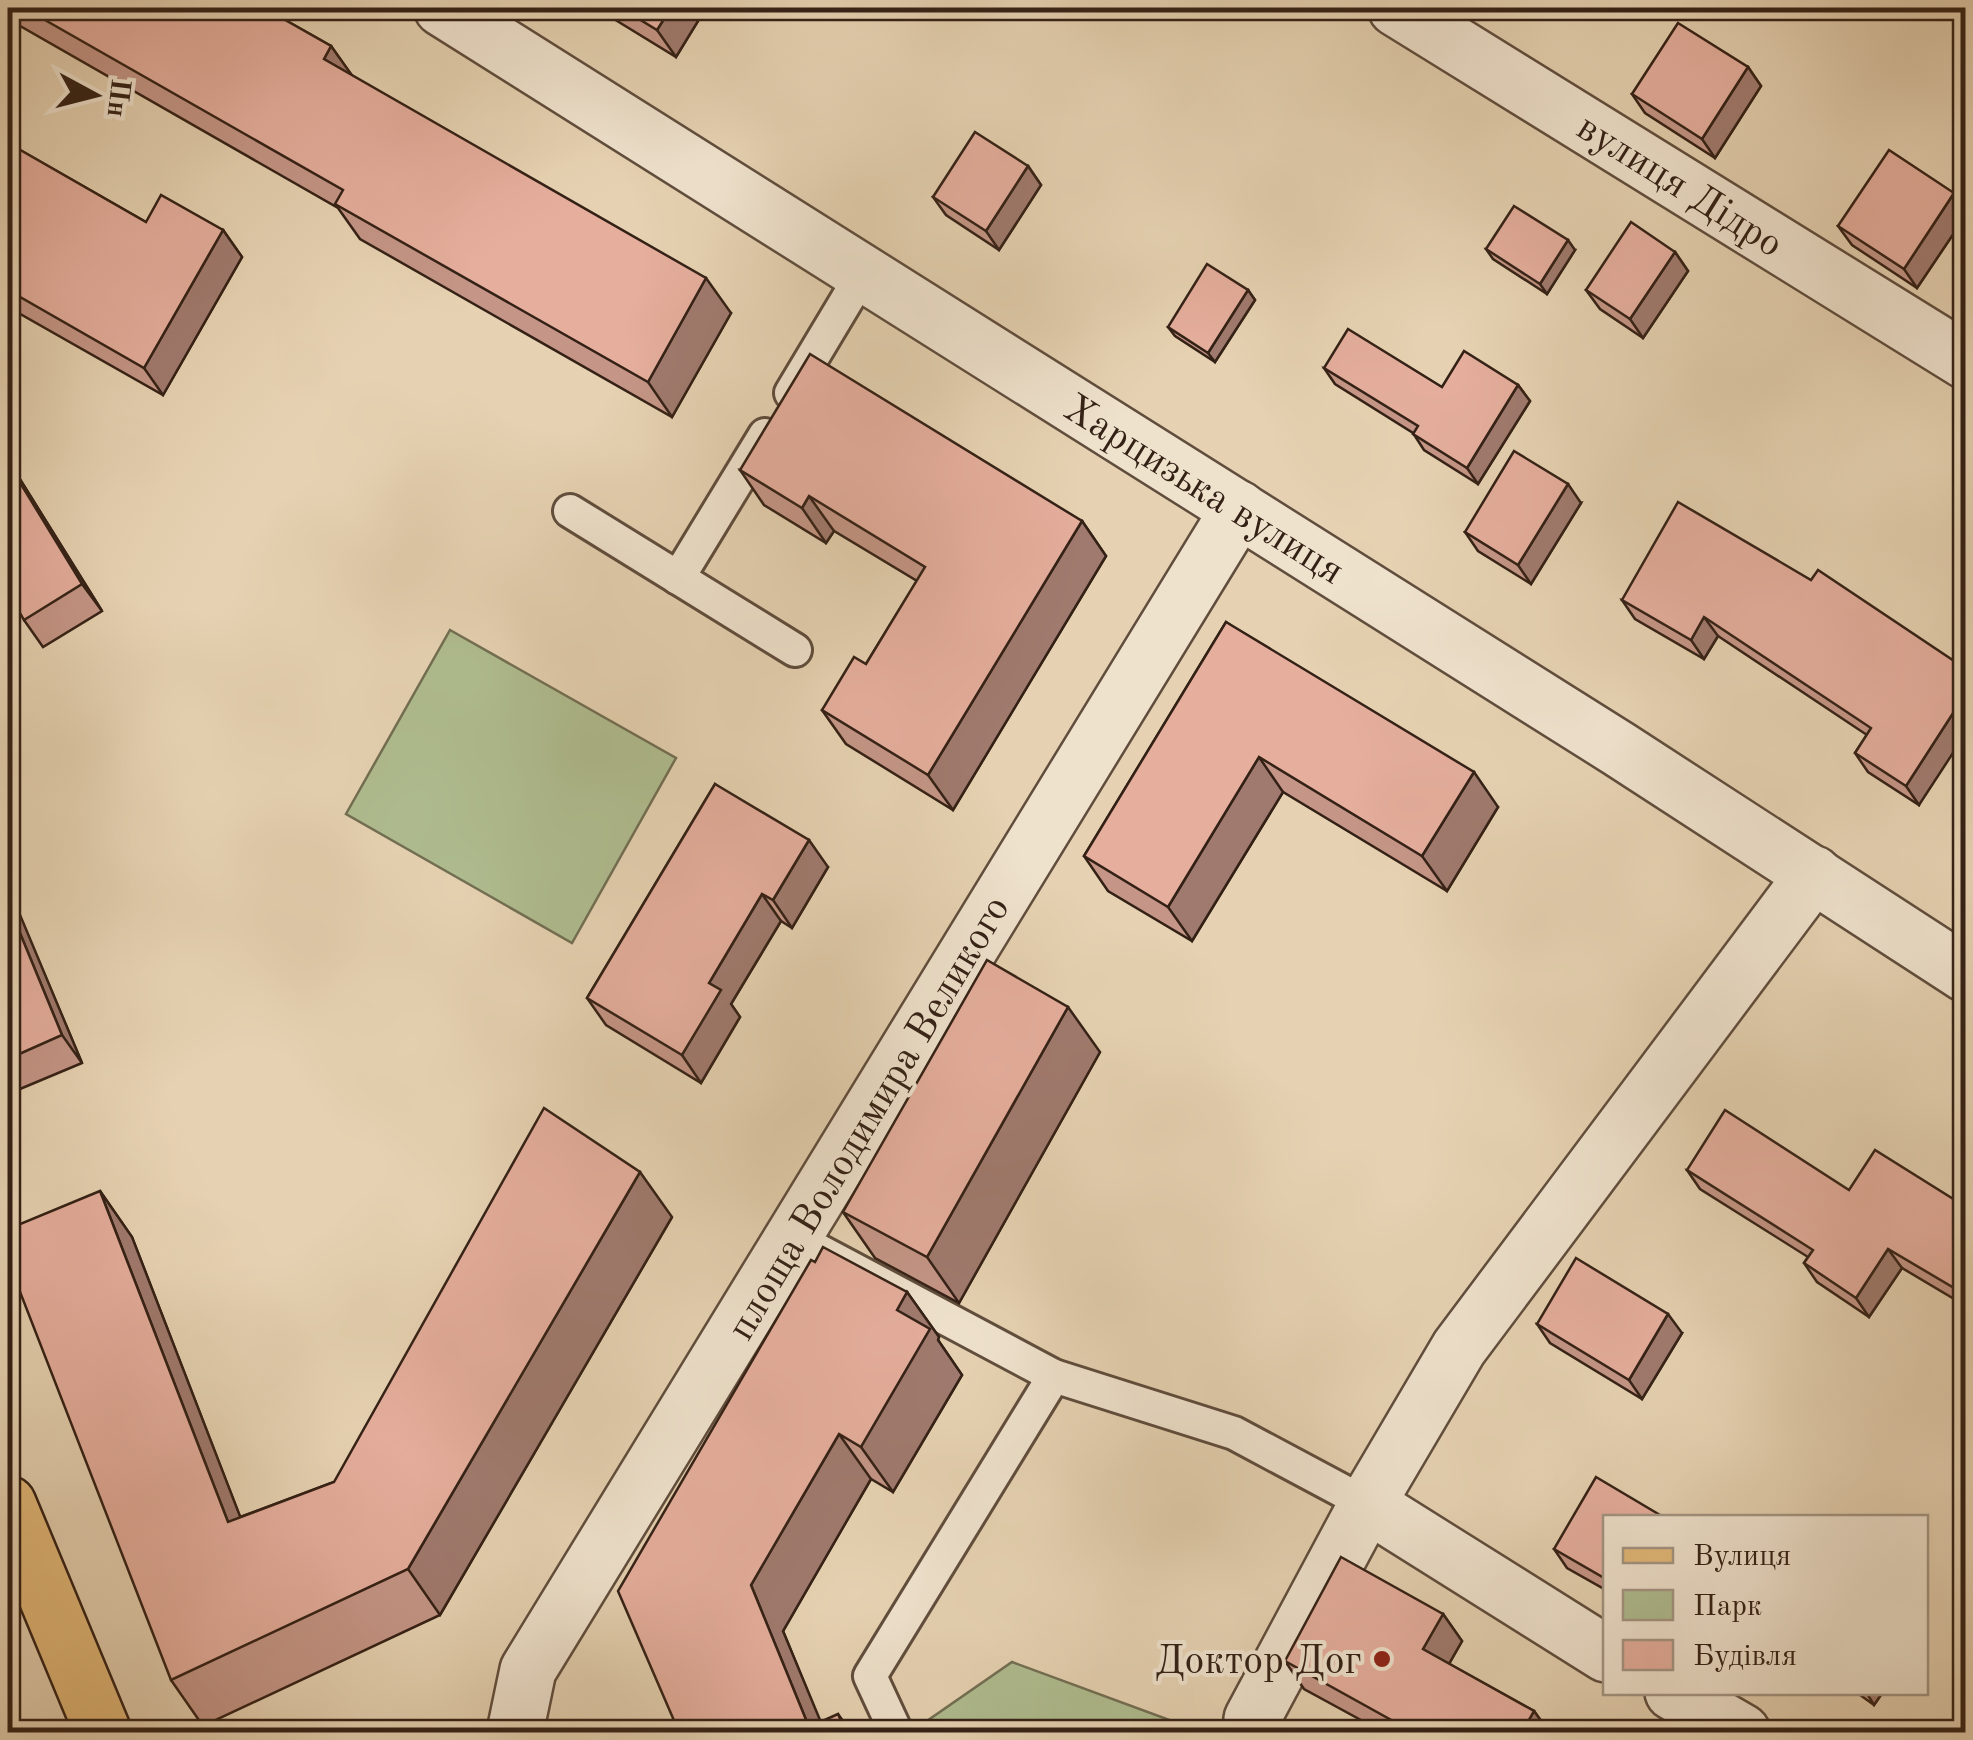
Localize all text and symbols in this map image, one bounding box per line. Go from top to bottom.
north arrow [45,45,145,145]
text: Пн [101,77,133,119]
street label: вулиця Дідро [1569,108,1789,266]
street label: Харцизька вулиця [1056,389,1350,594]
street label: площа Володимира Великого [722,890,1019,1348]
legend [1603,1515,1928,1695]
text: Вулиця [1693,1542,1791,1572]
text: Парк [1693,1592,1762,1622]
text: Будівля [1693,1642,1797,1672]
place label: Доктор Дог [1155,1643,1362,1683]
marker: Доктор Дог [1371,1648,1393,1670]

